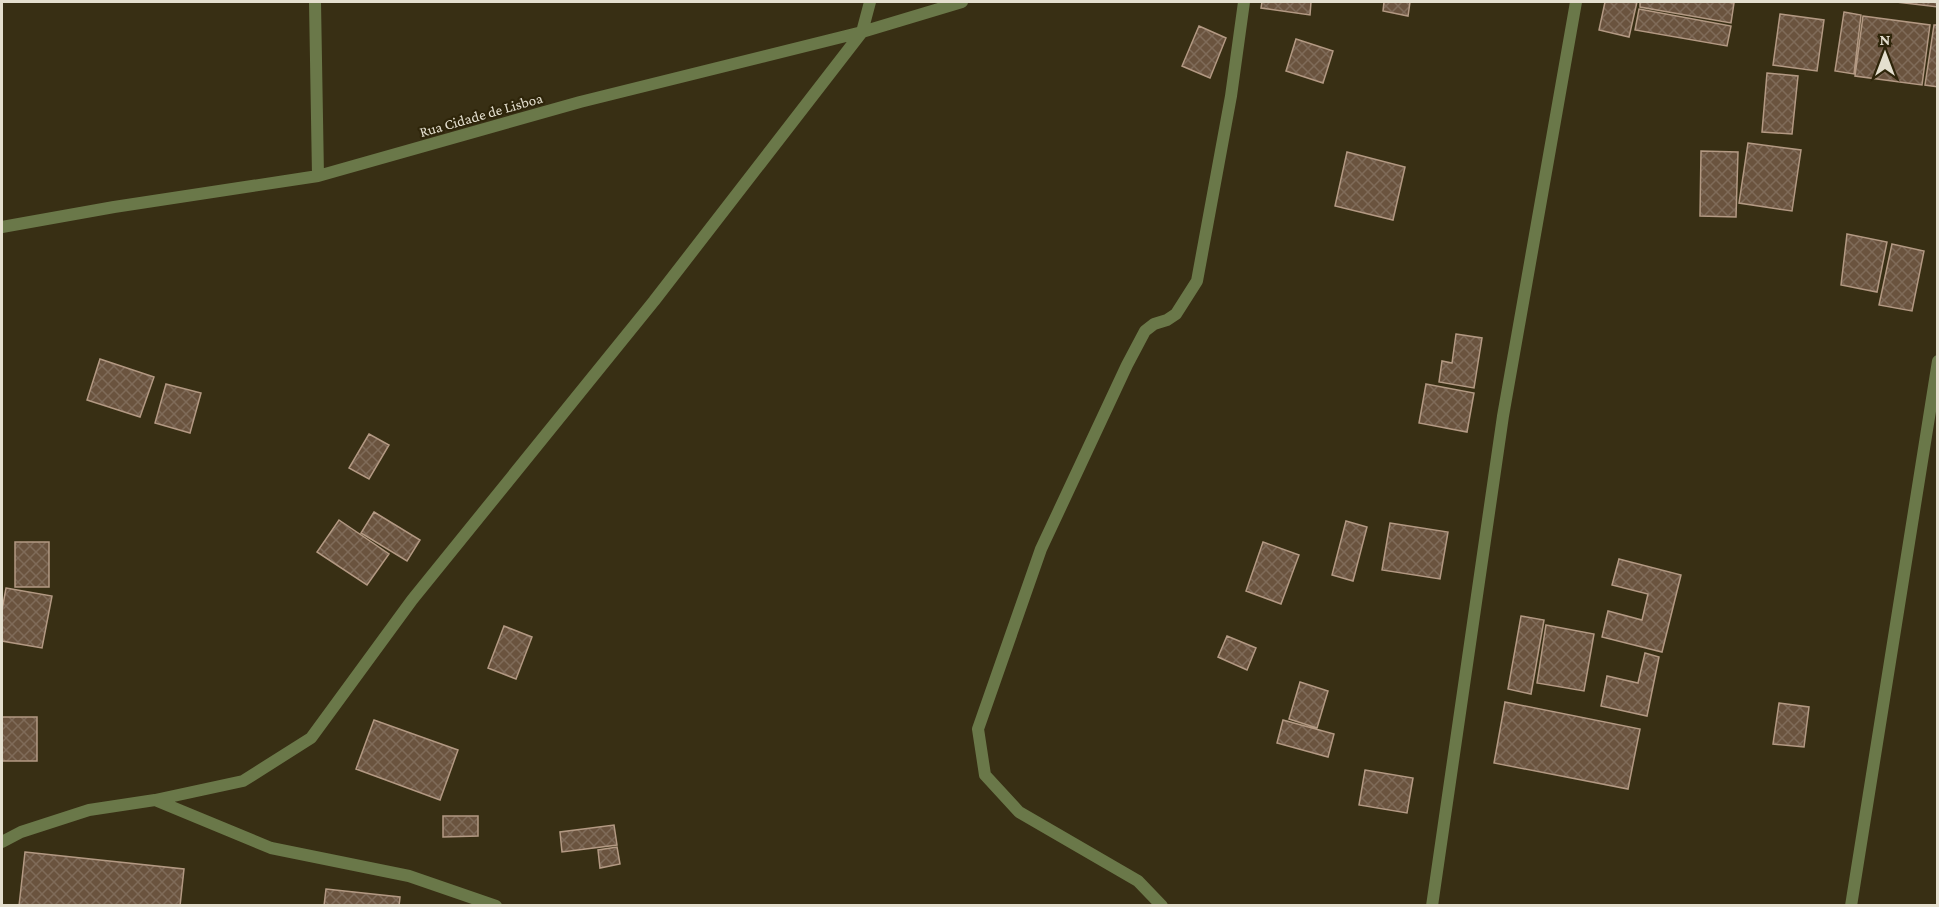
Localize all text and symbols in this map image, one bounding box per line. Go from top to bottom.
north arrow [1855,24,1915,84]
text: N [1880,31,1891,48]
street label: Rua Cidade de Lisboa [418,90,544,140]

